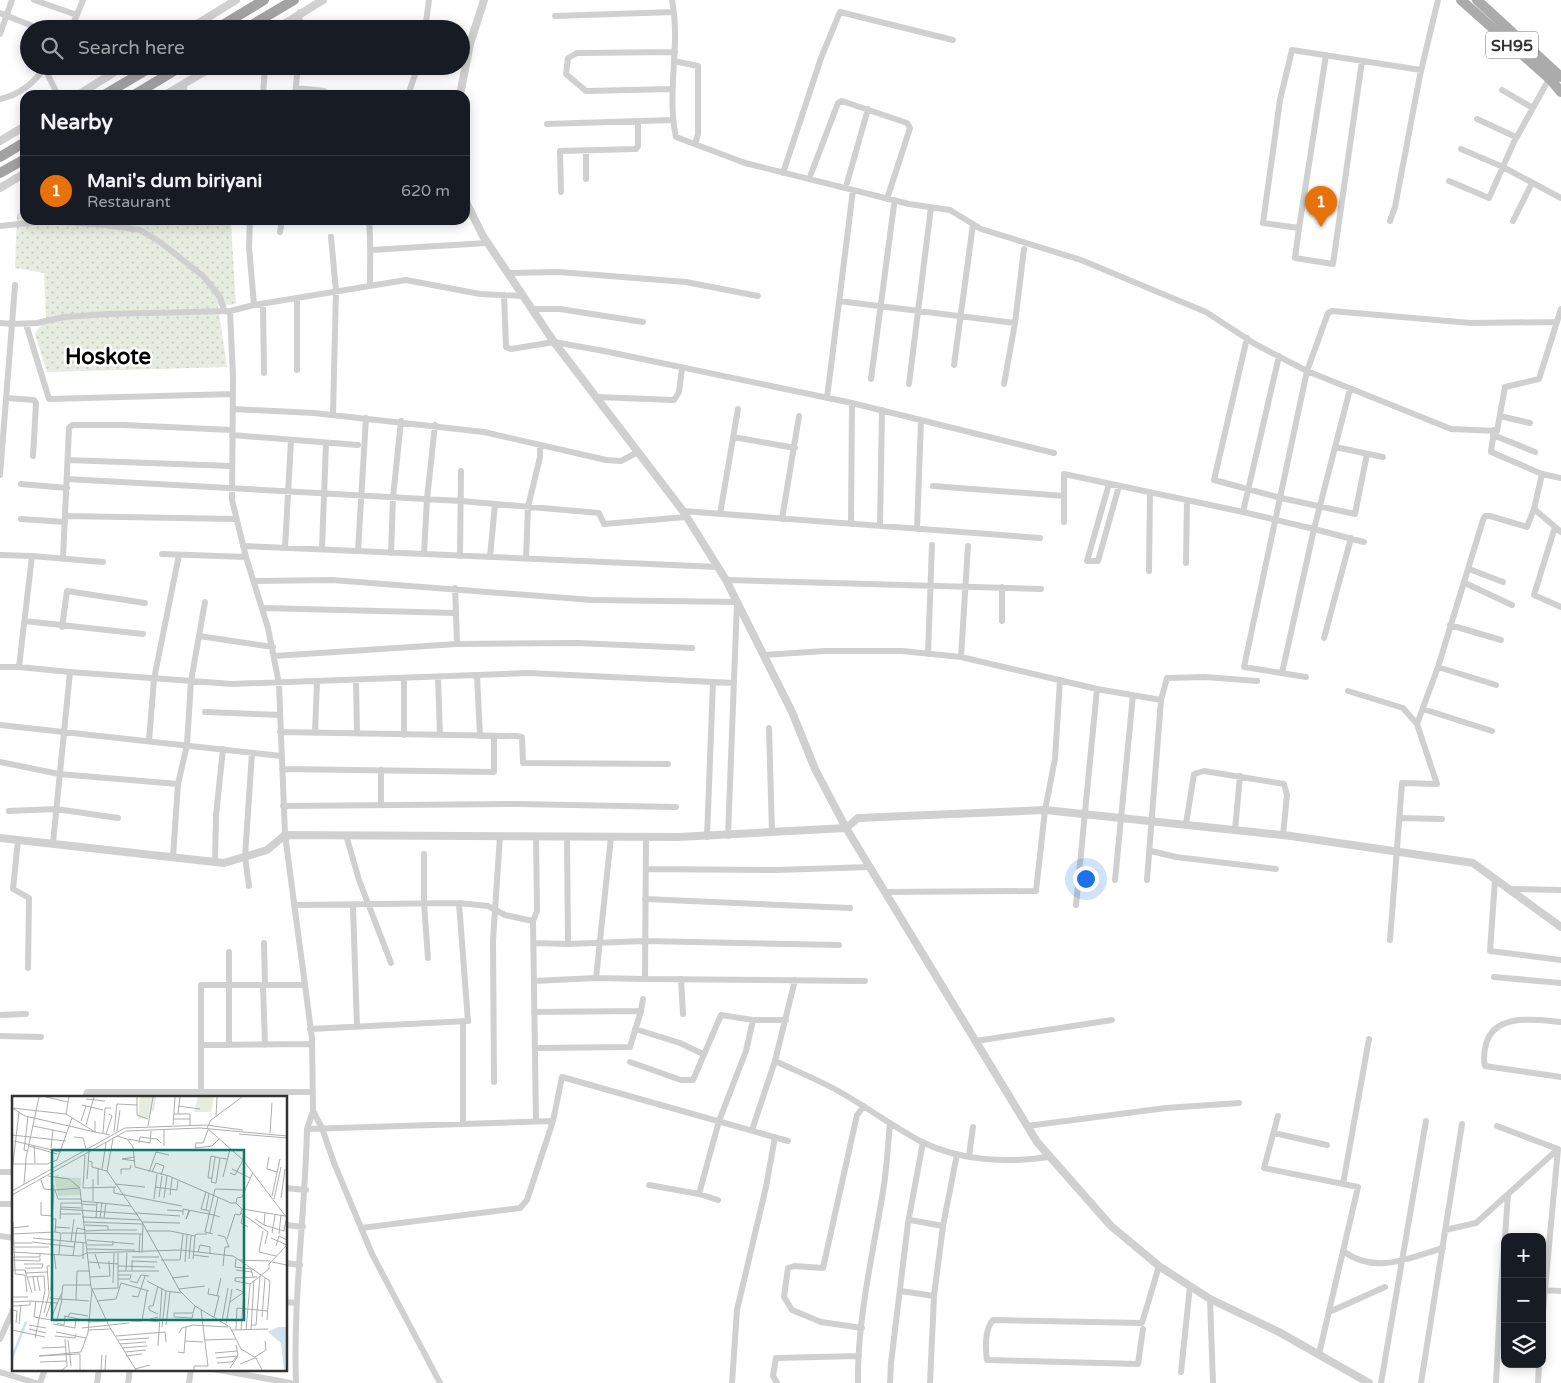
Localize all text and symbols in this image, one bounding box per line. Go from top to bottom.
search box [20,20,470,75]
road number: SH95 [1486,32,1538,58]
icon: search [38,34,66,62]
text: Search here [78,37,185,59]
text: Nearby [40,110,113,135]
text: Mani's dum biriyani [87,170,262,192]
text: 1 [51,181,61,201]
text: 620 m [401,181,450,201]
pin: 1 [1305,186,1337,227]
text: Restaurant [87,192,171,212]
district label: Hoskote [65,344,151,370]
your location [1073,866,1099,892]
inset map [12,1096,288,1370]
map controls [1501,1233,1546,1368]
button: + [1501,1233,1546,1278]
button: − [1501,1278,1546,1323]
button: layers [1501,1323,1546,1368]

